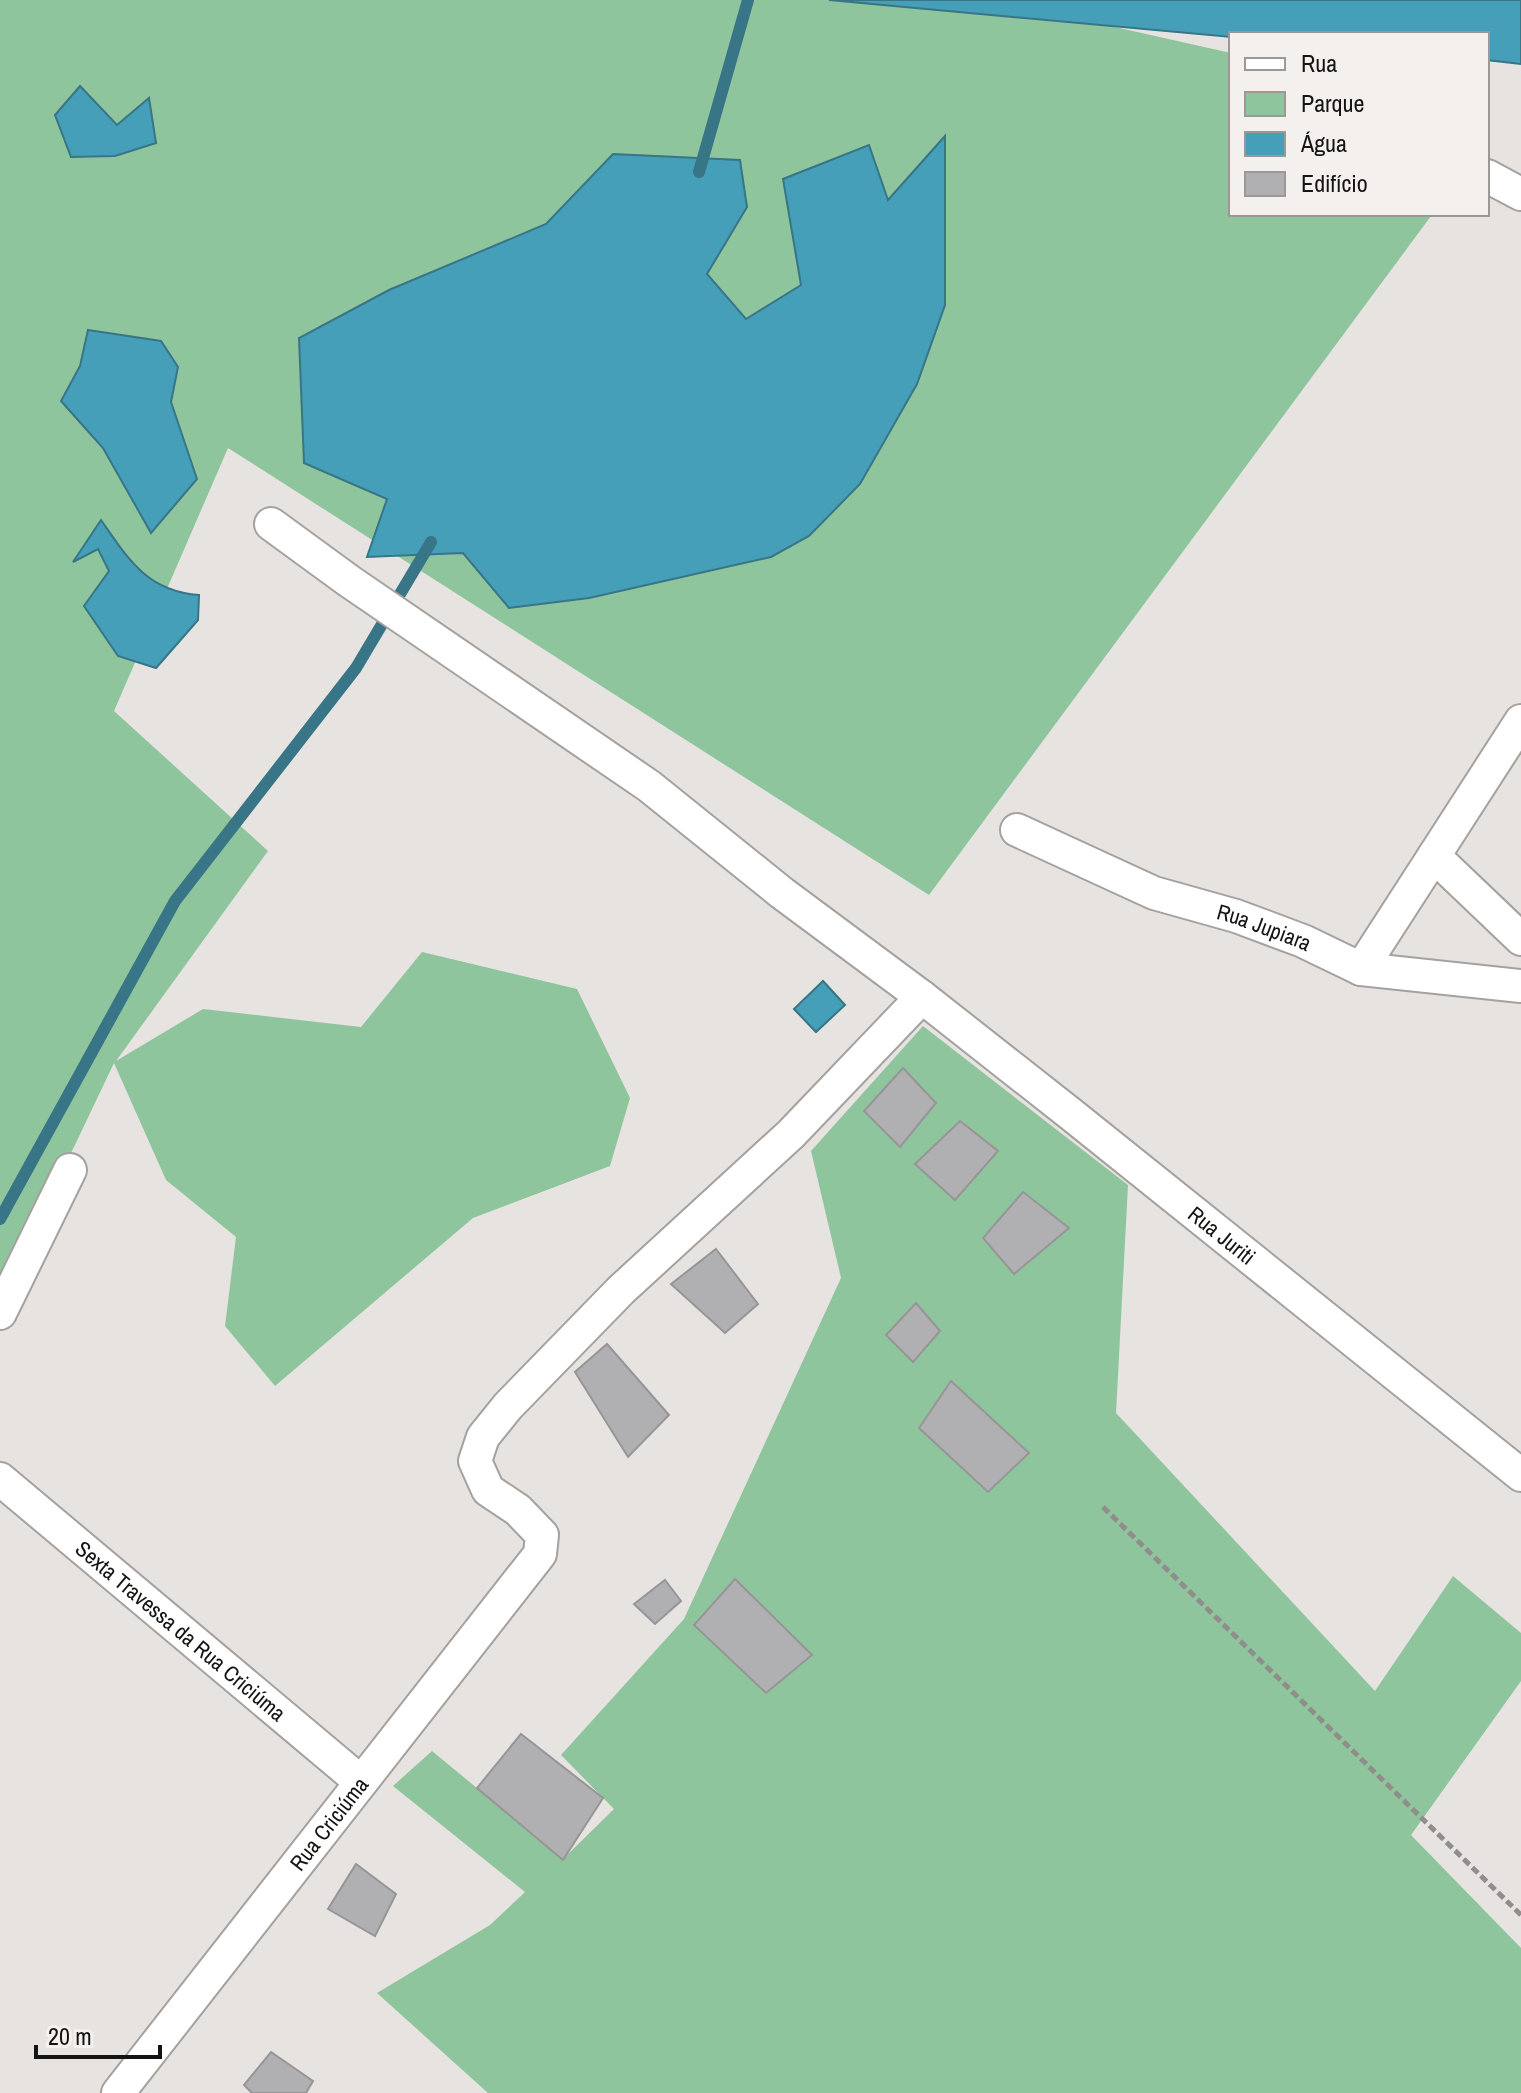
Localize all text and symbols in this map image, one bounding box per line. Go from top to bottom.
legend [1229,32,1489,216]
text: Rua [1301,47,1337,79]
text: Parque [1301,87,1364,119]
text: Água [1300,127,1347,159]
text: Edifício [1301,167,1368,199]
street label: Rua Jupiara [1213,896,1316,958]
street label: Rua Juriti [1182,1199,1262,1271]
street label: Sexta Travessa da Rua Criciúma [69,1534,292,1728]
street label: Rua Criciúma [283,1771,375,1877]
scale bar [36,2009,160,2059]
text: 20 m [48,2020,92,2052]

